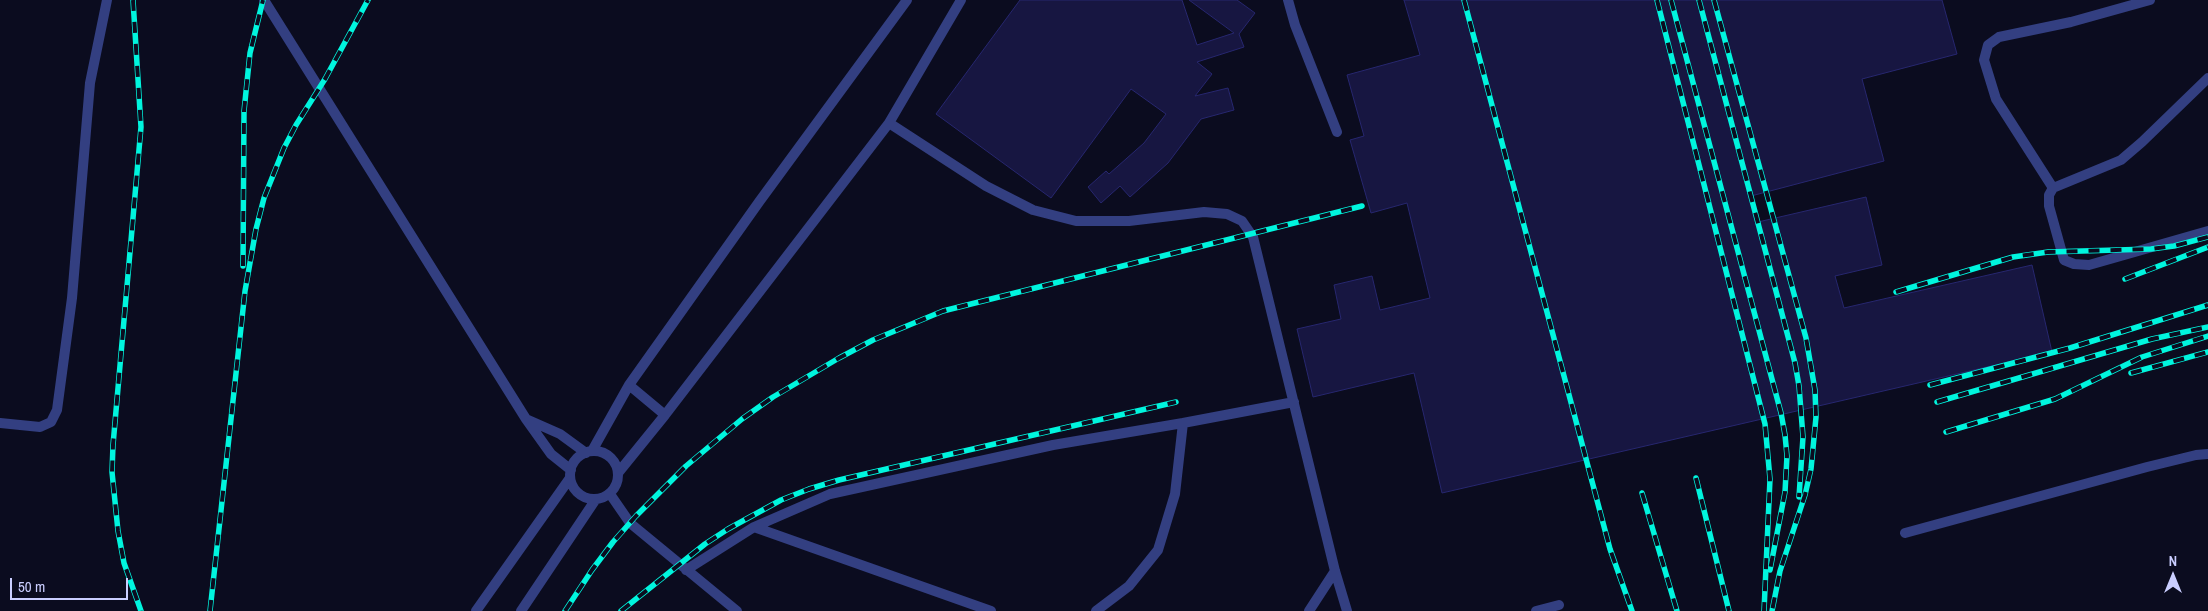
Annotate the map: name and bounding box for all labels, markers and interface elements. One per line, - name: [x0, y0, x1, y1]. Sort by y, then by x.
- north arrow: [2148, 551, 2198, 601]
- text: N: [2169, 552, 2177, 570]
- scale bar: [12, 568, 130, 600]
- text: 50 m: [18, 576, 45, 597]

